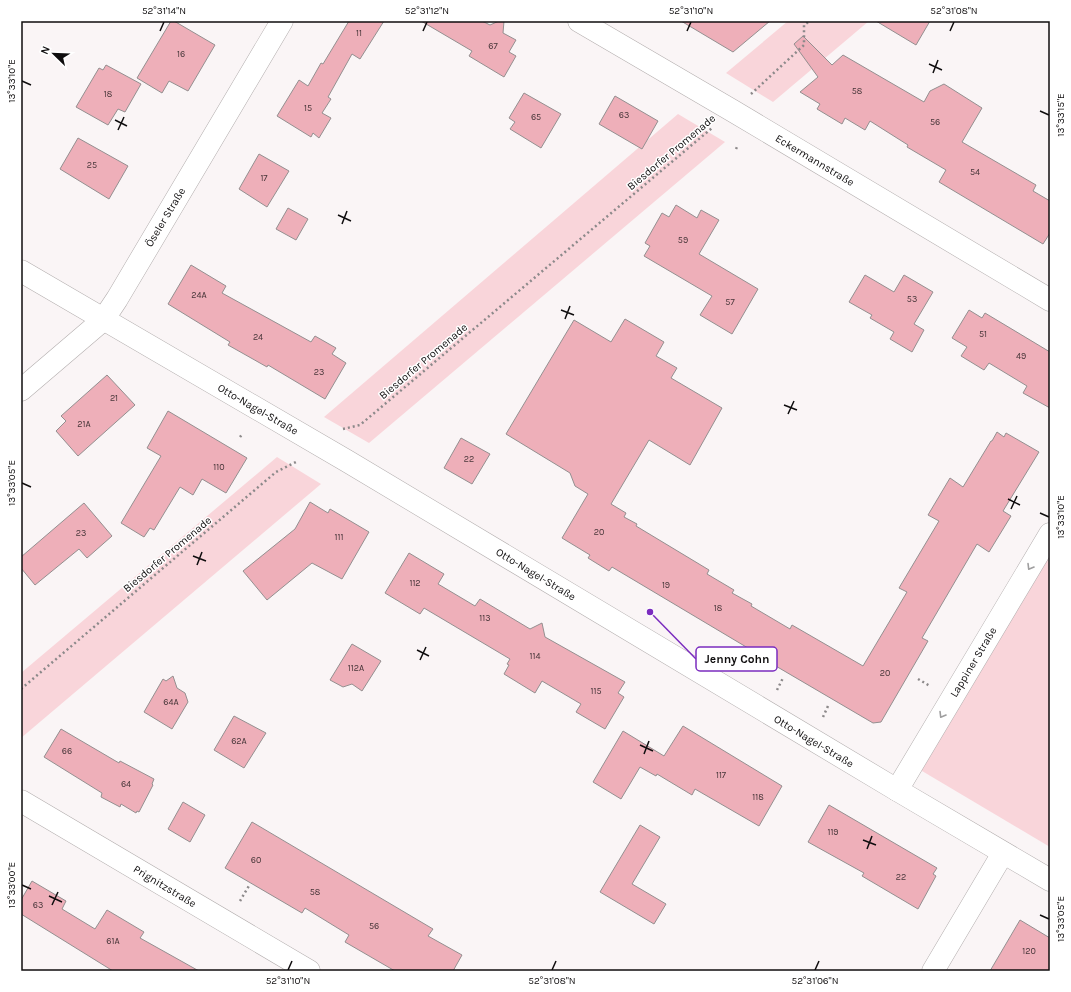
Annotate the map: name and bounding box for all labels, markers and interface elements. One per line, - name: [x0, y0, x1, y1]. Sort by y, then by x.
- text: 52°31'14"N: [142, 5, 186, 17]
- text: 52°31'12"N: [405, 5, 449, 17]
- text: 52°31'10"N: [669, 5, 713, 17]
- text: 52°31'08"N: [930, 5, 978, 17]
- house number: 11: [356, 28, 362, 38]
- north arrow: [34, 34, 74, 74]
- house number: 67: [488, 41, 498, 51]
- text: N: [38, 44, 53, 56]
- house number: 16: [177, 49, 185, 59]
- text: 13°33'10"E: [6, 59, 18, 103]
- house number: 58: [852, 86, 863, 96]
- house number: 18: [104, 89, 113, 99]
- text: 13°33'15"E: [1055, 93, 1067, 137]
- house number: 15: [304, 103, 312, 113]
- house number: 63: [619, 110, 629, 120]
- house number: 65: [531, 112, 541, 122]
- street label: Biesdorfer Promenade: [625, 112, 718, 193]
- house number: 56: [930, 117, 940, 127]
- street label: Eckermannstraße: [773, 132, 857, 189]
- house number: 25: [87, 160, 97, 170]
- house number: 54: [970, 167, 980, 177]
- house number: 17: [260, 173, 268, 183]
- street label: Öseler Straße: [142, 184, 188, 249]
- house number: 59: [678, 235, 688, 245]
- house number: 24A: [191, 290, 207, 300]
- house number: 53: [907, 294, 917, 304]
- house number: 57: [725, 297, 735, 307]
- street label: Biesdorfer Promenade: [377, 321, 470, 402]
- house number: 51: [979, 329, 987, 339]
- house number: 24: [253, 332, 263, 342]
- house number: 49: [1016, 351, 1026, 361]
- house number: 23: [314, 367, 324, 377]
- street label: Otto-Nagel-Straße: [215, 381, 301, 438]
- house number: 21: [110, 393, 118, 403]
- house number: 21A: [77, 419, 91, 429]
- house number: 22: [464, 454, 474, 464]
- text: 13°33'05"E: [6, 460, 18, 506]
- house number: 110: [213, 462, 225, 472]
- text: 13°33'10"E: [1055, 495, 1067, 539]
- street label: Biesdorfer Promenade: [121, 514, 214, 595]
- house number: 20: [594, 527, 604, 537]
- house number: 23: [76, 528, 86, 538]
- house number: 111: [335, 532, 343, 542]
- street label: Otto-Nagel-Straße: [493, 545, 578, 604]
- one-way arrow: [1027, 563, 1035, 570]
- house number: 112: [409, 578, 421, 588]
- house number: 19: [662, 580, 670, 590]
- house number: 18: [714, 603, 723, 613]
- house number: 113: [479, 613, 491, 623]
- street label: Lappiner Straße: [947, 625, 1000, 700]
- callout: Jenny Cohn: [696, 647, 777, 671]
- house number: 114: [530, 651, 540, 661]
- text: Jenny Cohn: [704, 652, 770, 666]
- house number: 112A: [348, 663, 364, 673]
- house number: 20: [880, 668, 890, 678]
- house number: 115: [590, 686, 602, 696]
- house number: 64A: [163, 697, 179, 707]
- one-way arrow: [939, 711, 946, 718]
- street label: Otto-Nagel-Straße: [771, 712, 856, 771]
- house number: 62A: [231, 736, 247, 746]
- house number: 66: [62, 746, 72, 756]
- house number: 117: [716, 770, 727, 780]
- house number: 64: [121, 779, 131, 789]
- house number: 118: [752, 792, 764, 802]
- house number: 119: [827, 827, 839, 837]
- house number: 60: [251, 855, 261, 865]
- text: 13°33'00"E: [6, 862, 18, 908]
- street label: Prignitzstraße: [131, 863, 199, 911]
- house number: 22: [896, 872, 906, 882]
- house number: 58: [310, 887, 321, 897]
- text: 13°33'05"E: [1055, 896, 1067, 942]
- house number: 63: [33, 900, 43, 910]
- house number: 56: [369, 921, 379, 931]
- house number: 61A: [106, 936, 120, 946]
- house number: 120: [1022, 946, 1036, 956]
- text: 52°31'10"N: [266, 975, 310, 987]
- text: 52°31'08"N: [528, 975, 576, 987]
- text: 52°31'06"N: [792, 975, 838, 987]

